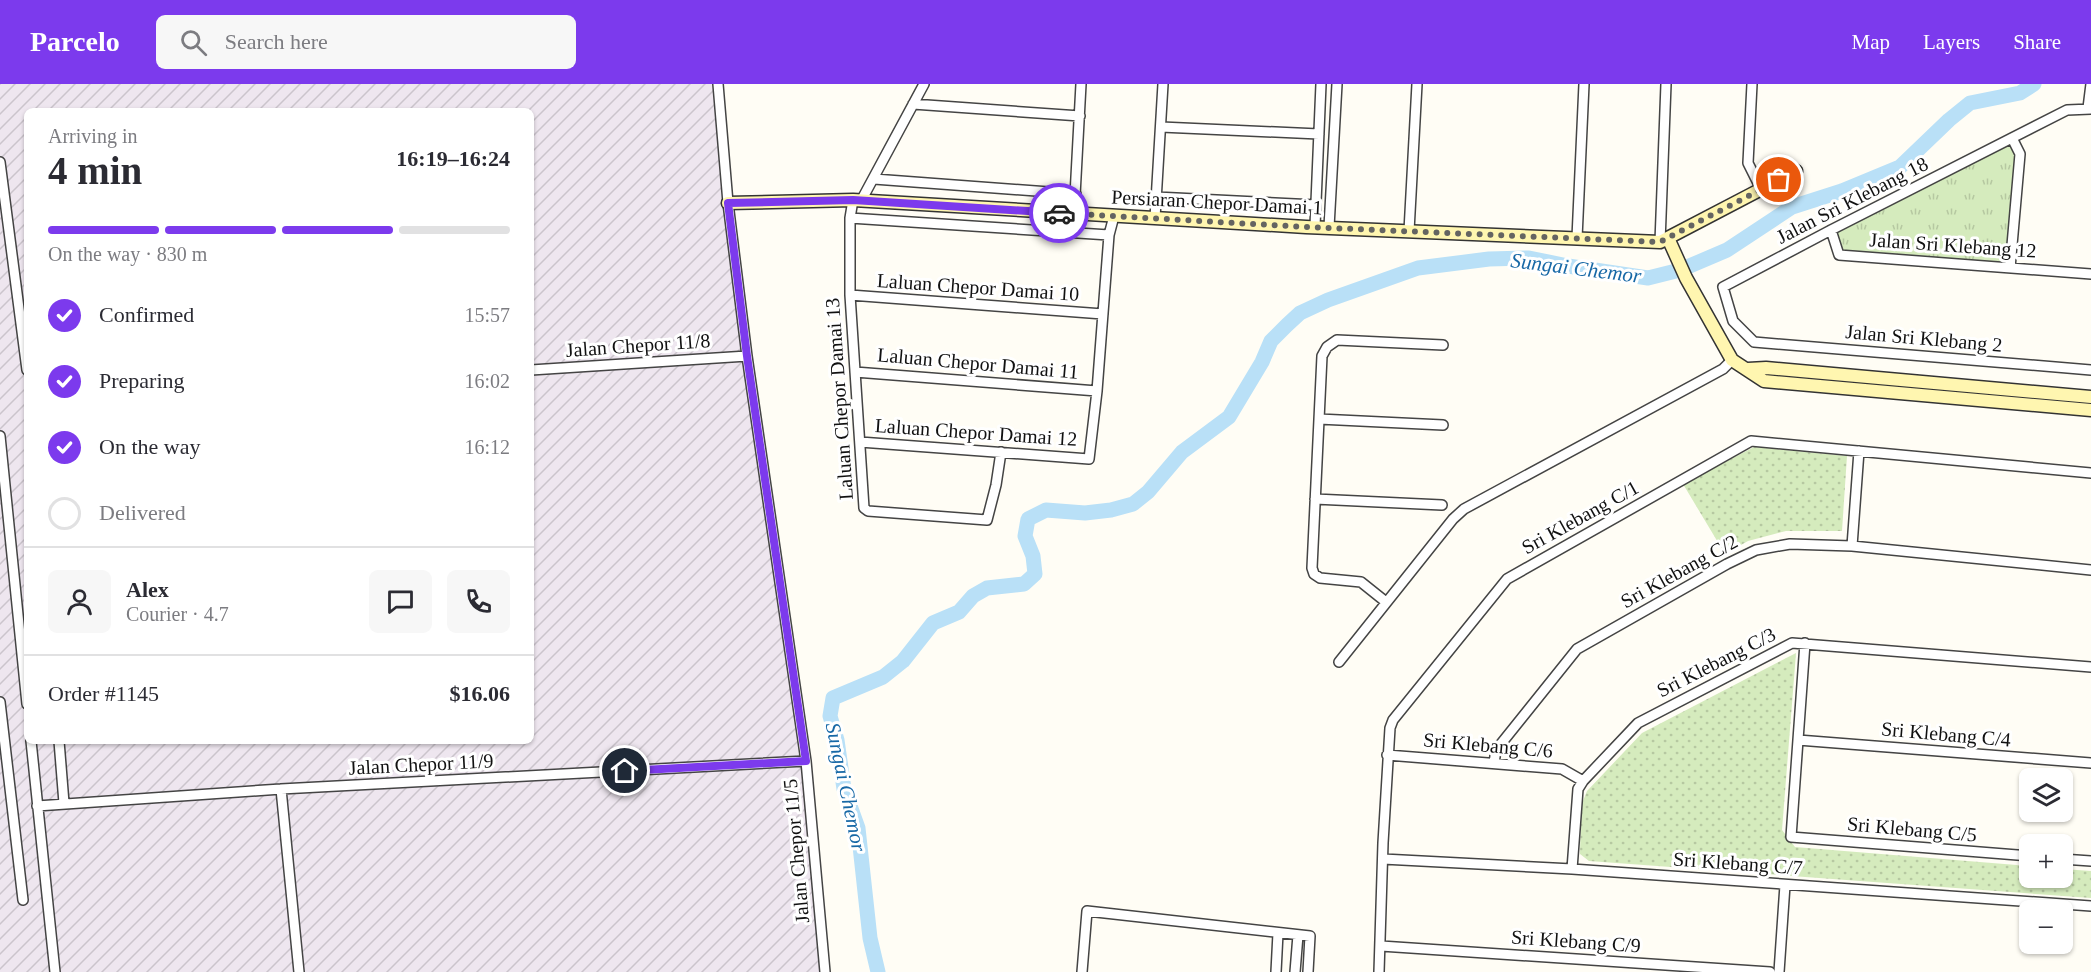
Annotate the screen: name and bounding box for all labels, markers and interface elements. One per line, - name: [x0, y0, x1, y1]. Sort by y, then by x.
- search box: [156, 15, 576, 69]
- text: Parcelo: [30, 26, 120, 57]
- icon: search: [177, 26, 210, 59]
- text: Search here: [225, 29, 328, 54]
- text: Map: [1852, 30, 1890, 54]
- text: Layers: [1923, 30, 1980, 54]
- text: Share: [2013, 30, 2061, 54]
- text: Arriving in: [48, 125, 137, 147]
- text: 16:19–16:24: [396, 146, 510, 171]
- text: 4 min: [48, 149, 142, 192]
- street label: Jalan Sri Klebang 18: [1773, 152, 1932, 249]
- pin: [1753, 154, 1804, 205]
- icon: bag: [1762, 163, 1795, 196]
- courier: [1029, 183, 1089, 243]
- street label: Persiaran Chepor Damai 1: [1111, 185, 1323, 220]
- icon: car: [1043, 197, 1076, 230]
- street label: Jalan Sri Klebang 12: [1869, 228, 2037, 263]
- text: On the way · 830 m: [48, 243, 207, 265]
- water label: Sungai Chemor: [1509, 248, 1643, 288]
- street label: Laluan Chepor Damai 10: [876, 269, 1080, 306]
- street label: Laluan Chepor Damai 13: [821, 297, 858, 501]
- icon: check: [48, 299, 81, 332]
- text: Confirmed: [99, 302, 194, 327]
- text: 15:57: [464, 304, 510, 326]
- street label: Jalan Sri Klebang 2: [1845, 320, 2003, 357]
- street label: Jalan Chepor 11/8: [565, 329, 711, 362]
- street label: Laluan Chepor Damai 11: [876, 343, 1080, 384]
- icon: check: [48, 365, 81, 398]
- text: Preparing: [99, 368, 185, 393]
- text: 16:02: [464, 370, 510, 392]
- street label: Laluan Chepor Damai 12: [874, 414, 1078, 451]
- icon: check: [48, 431, 81, 464]
- text: On the way: [99, 434, 200, 459]
- text: 16:12: [464, 436, 510, 458]
- street label: Sri Klebang C/1: [1518, 476, 1643, 559]
- text: Delivered: [99, 500, 186, 525]
- street label: Sri Klebang C/2: [1617, 530, 1742, 613]
- button: person: [48, 570, 111, 633]
- button: chat: [369, 570, 432, 633]
- button: phone: [447, 570, 510, 633]
- text: Alex: [126, 577, 169, 602]
- text: Courier · 4.7: [126, 603, 229, 625]
- street label: Sri Klebang C/3: [1653, 623, 1779, 702]
- text: Order #1145: [48, 681, 159, 706]
- text: $16.06: [450, 681, 510, 706]
- street label: Sri Klebang C/4: [1880, 717, 2012, 752]
- water label: Sungai Chemor: [821, 720, 872, 854]
- street label: Sri Klebang C/6: [1422, 728, 1554, 763]
- pin: [599, 745, 650, 796]
- street label: Jalan Chepor 11/9: [348, 749, 494, 780]
- icon: home: [608, 754, 641, 787]
- map controls: [2019, 768, 2073, 954]
- button: layers: [2019, 768, 2073, 822]
- street label: Jalan Chepor 11/5: [779, 778, 814, 924]
- street label: Sri Klebang C/5: [1846, 812, 1978, 847]
- button: +: [2019, 834, 2073, 888]
- street label: Sri Klebang C/7: [1672, 847, 1804, 880]
- button: −: [2019, 900, 2073, 954]
- street label: Sri Klebang C/9: [1510, 925, 1642, 958]

